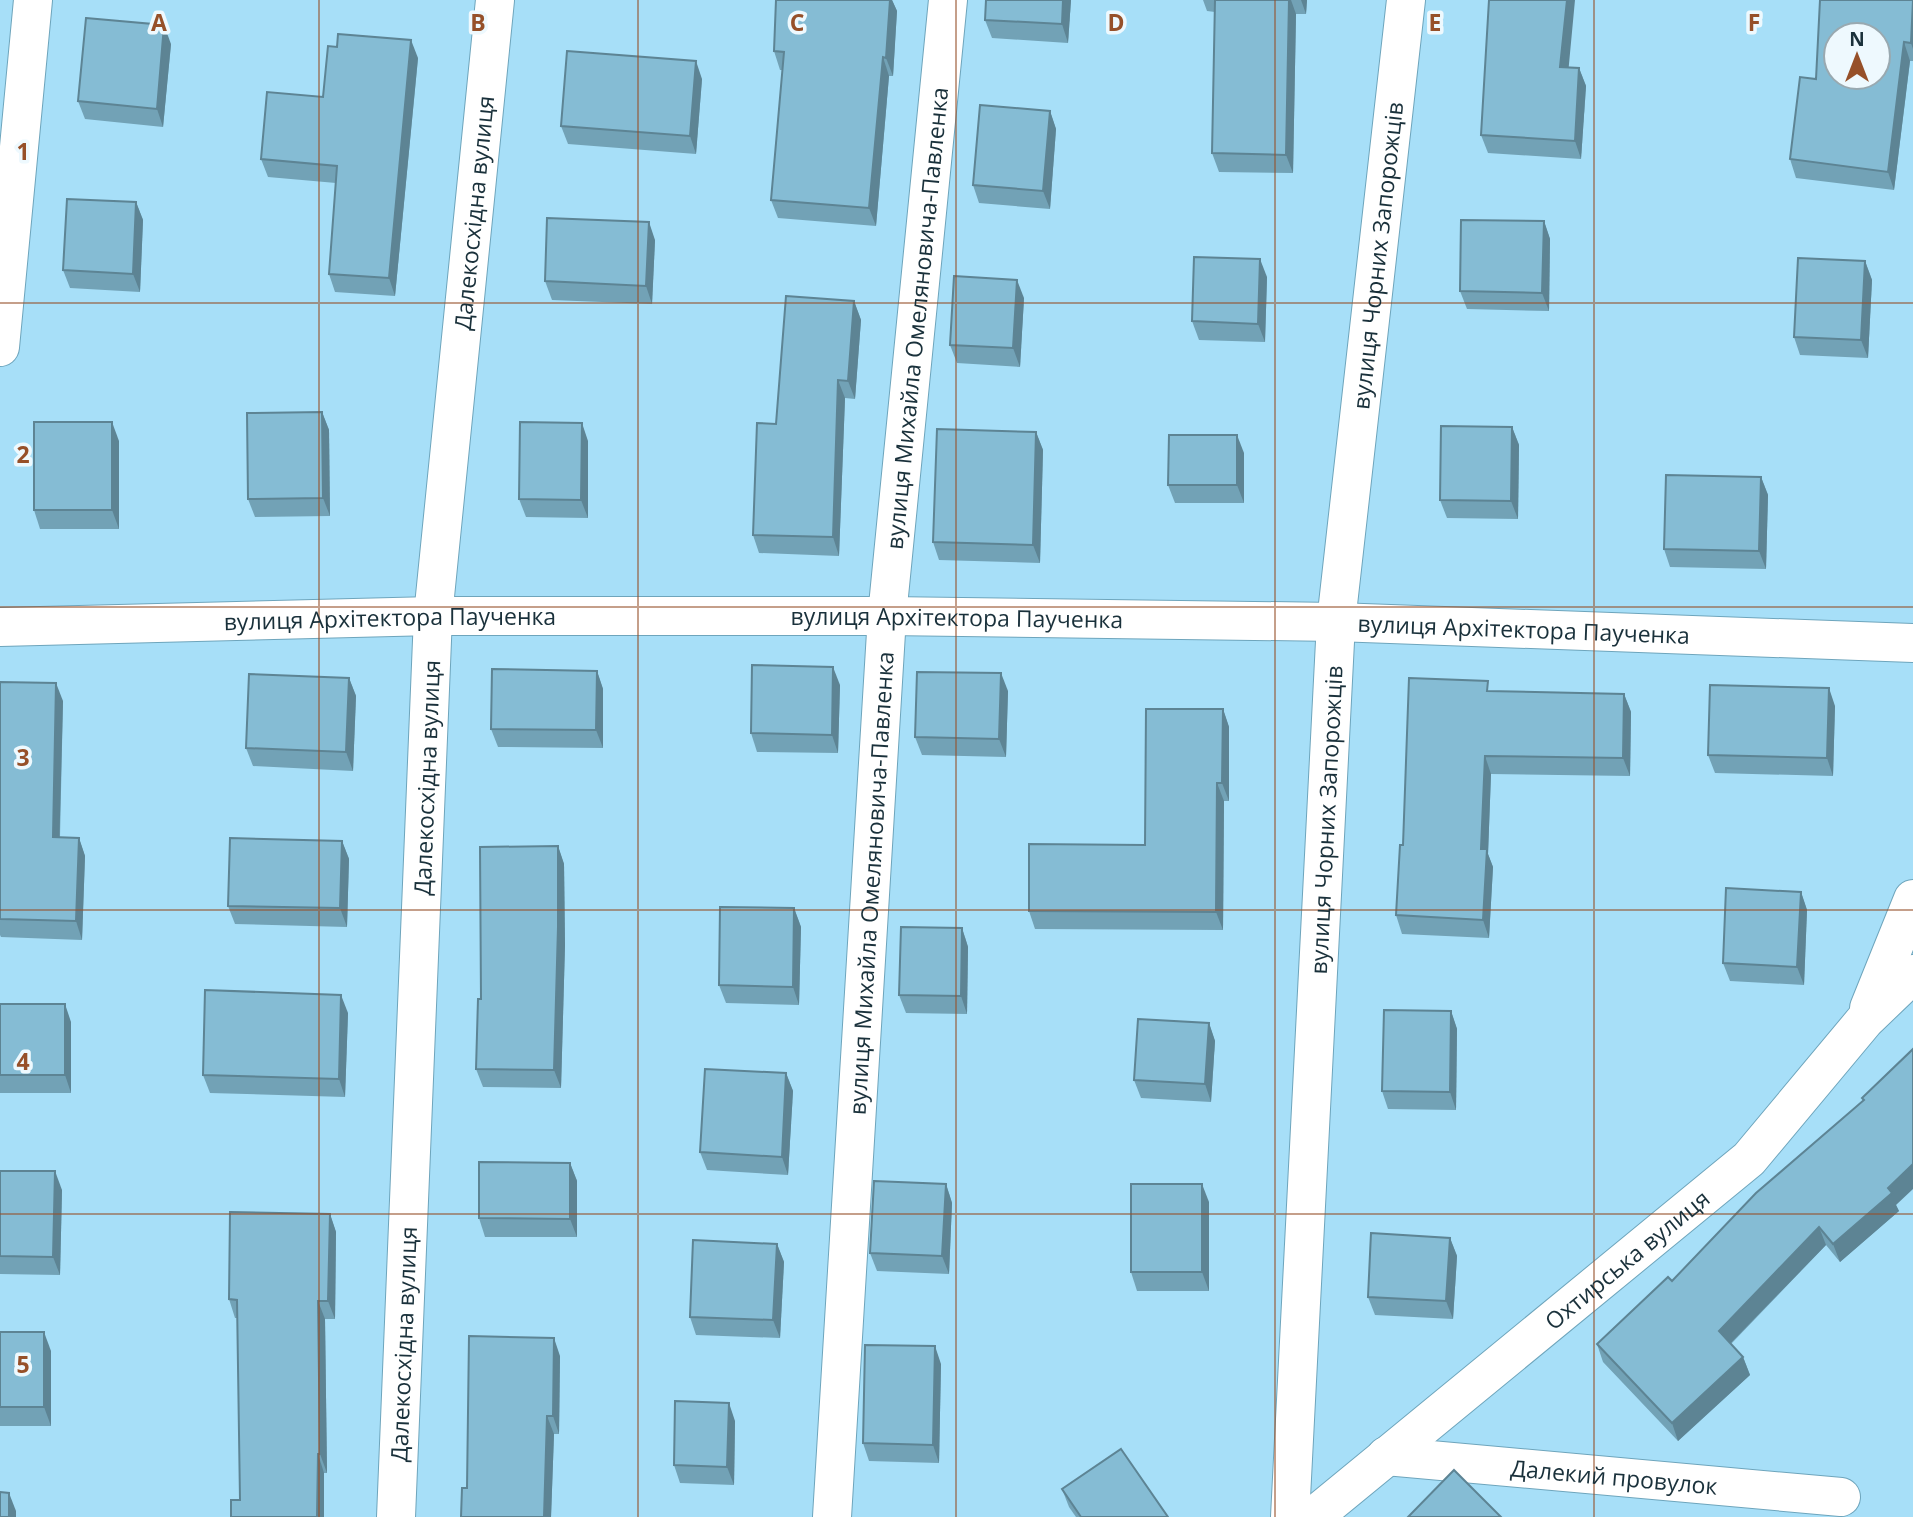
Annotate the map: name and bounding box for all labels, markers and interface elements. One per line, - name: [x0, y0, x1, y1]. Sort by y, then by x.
- text: A: [151, 6, 167, 38]
- text: B: [470, 6, 486, 38]
- text: C: [790, 6, 804, 38]
- text: D: [1107, 6, 1125, 38]
- text: E: [1429, 6, 1441, 38]
- text: F: [1748, 6, 1760, 38]
- north arrow: [1822, 21, 1892, 91]
- text: N: [1849, 26, 1865, 52]
- street label: вулиця Михайла Омеляновича-Павленка: [878, 85, 955, 551]
- street label: Далекосхідна вулиця: [446, 94, 501, 332]
- street label: вулиця Чорних Запорожців: [1344, 100, 1410, 411]
- text: 1: [16, 135, 30, 167]
- text: 2: [16, 438, 30, 470]
- street label: вулиця Архітектора Паученка: [223, 600, 556, 637]
- street label: вулиця Архітектора Паученка: [791, 600, 1123, 635]
- street label: вулиця Архітектора Паученка: [1357, 607, 1690, 651]
- street label: вулиця Михайла Омеляновича-Павленка: [841, 650, 901, 1116]
- street label: Далекосхідна вулиця: [406, 659, 447, 896]
- street label: вулиця Чорних Запорожців: [1302, 665, 1350, 975]
- text: 3: [16, 741, 30, 773]
- text: 4: [16, 1045, 30, 1077]
- street label: Охтирська вулиця: [1538, 1182, 1716, 1337]
- street label: Далекосхідна вулиця: [382, 1226, 424, 1462]
- text: 5: [16, 1348, 30, 1380]
- street label: Далекий провулок: [1509, 1451, 1719, 1502]

